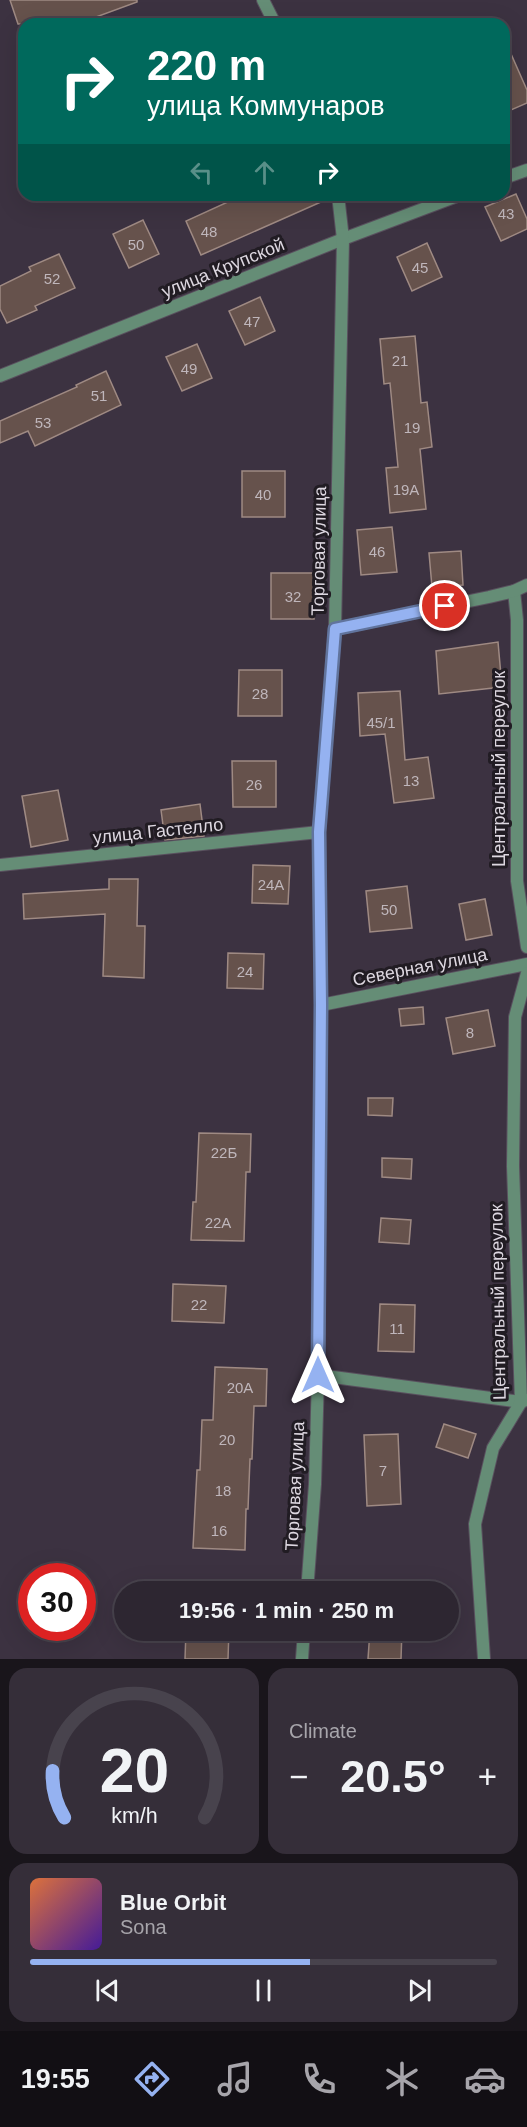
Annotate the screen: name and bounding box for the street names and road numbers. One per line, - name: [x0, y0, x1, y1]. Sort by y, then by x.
- street label: улица Крупской: [159, 234, 287, 302]
- street label: Торговая улица: [308, 485, 330, 616]
- street label: Центральный переулок: [489, 671, 509, 867]
- street label: улица Гастелло: [92, 814, 224, 848]
- street label: Северная улица: [351, 944, 490, 990]
- street label: Центральный переулок: [486, 1204, 510, 1400]
- street label: Торговая улица: [282, 1420, 308, 1551]

